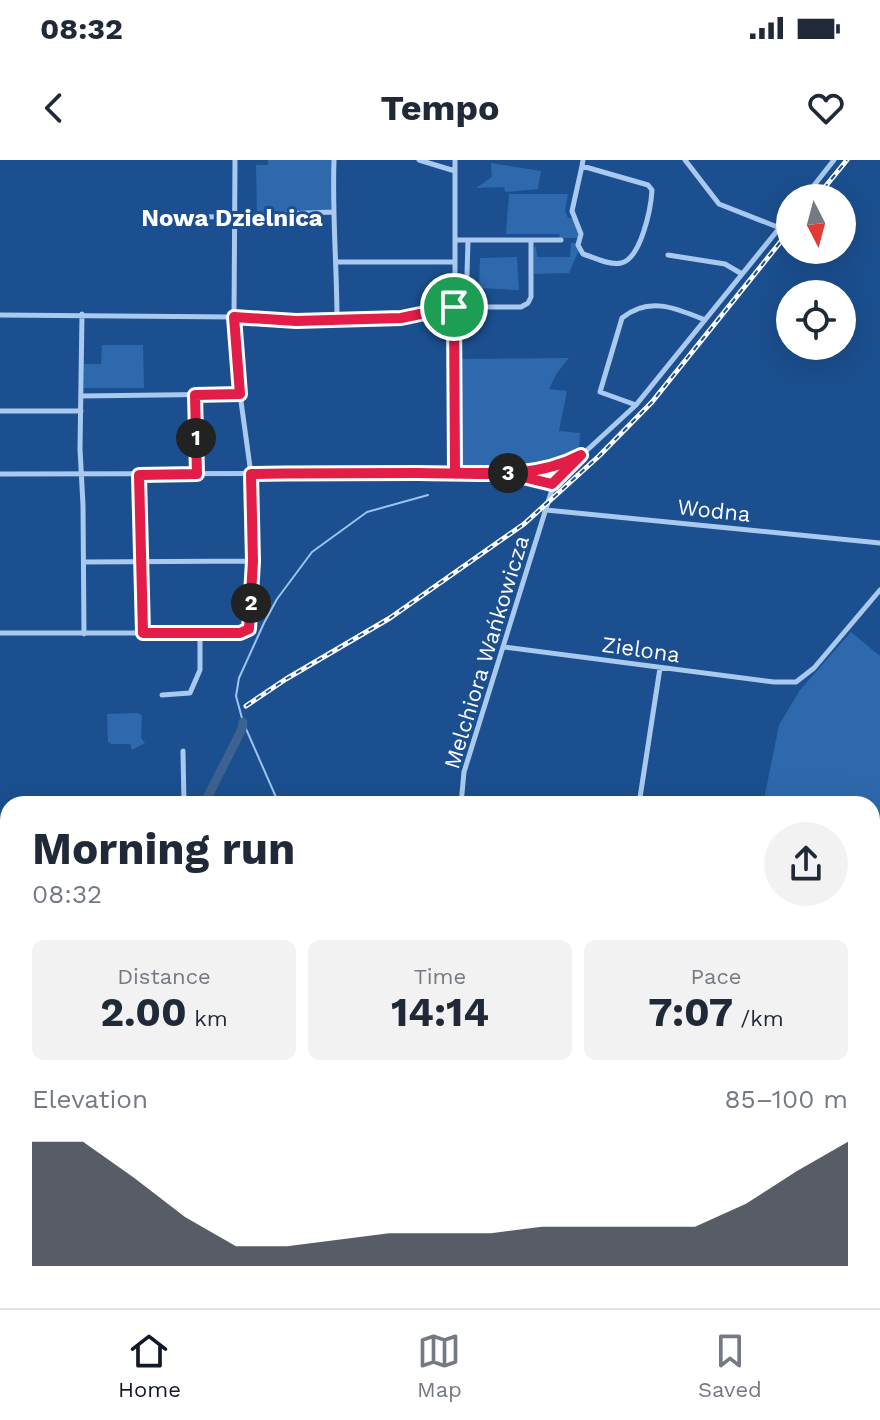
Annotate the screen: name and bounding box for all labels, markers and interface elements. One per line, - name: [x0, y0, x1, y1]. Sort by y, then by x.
- text: 08:32: [40, 11, 123, 46]
- icon: back: [32, 86, 76, 130]
- icon: heart: [804, 86, 848, 130]
- text: Tempo: [380, 87, 500, 129]
- north arrow: [776, 184, 856, 264]
- map controls: [776, 184, 856, 360]
- district label: Nowa Dzielnica: [141, 204, 323, 232]
- pin: [420, 273, 488, 341]
- button: locate: [776, 280, 856, 360]
- icon: arrive: [432, 285, 476, 329]
- pin: 1: [176, 418, 216, 458]
- text: 1: [191, 425, 201, 450]
- pin: 3: [488, 453, 528, 493]
- text: 3: [501, 460, 515, 485]
- street label: Wodna: [676, 494, 752, 527]
- street label: Melchiora Wańkowicza: [439, 532, 534, 772]
- pin: 2: [231, 583, 271, 623]
- text: 2: [244, 590, 258, 615]
- street label: Zielona: [600, 632, 681, 667]
- button: share: [764, 822, 848, 906]
- text: Morning run: [32, 823, 295, 875]
- text: 08:32: [32, 879, 102, 909]
- text: Distance: [117, 964, 211, 989]
- text: Time: [414, 964, 466, 989]
- text: Pace: [691, 964, 741, 989]
- text: 2.00: [100, 989, 187, 1036]
- text: 14:14: [391, 989, 489, 1036]
- text: 7:07: [648, 989, 733, 1036]
- text: km: [187, 1006, 228, 1031]
- text: /km: [733, 1006, 784, 1031]
- text: Elevation: [32, 1084, 148, 1114]
- text: 85–100 m: [725, 1084, 848, 1114]
- tab: Home: [118, 1329, 181, 1402]
- tab: Map: [417, 1329, 462, 1402]
- tab: Saved: [698, 1329, 762, 1402]

